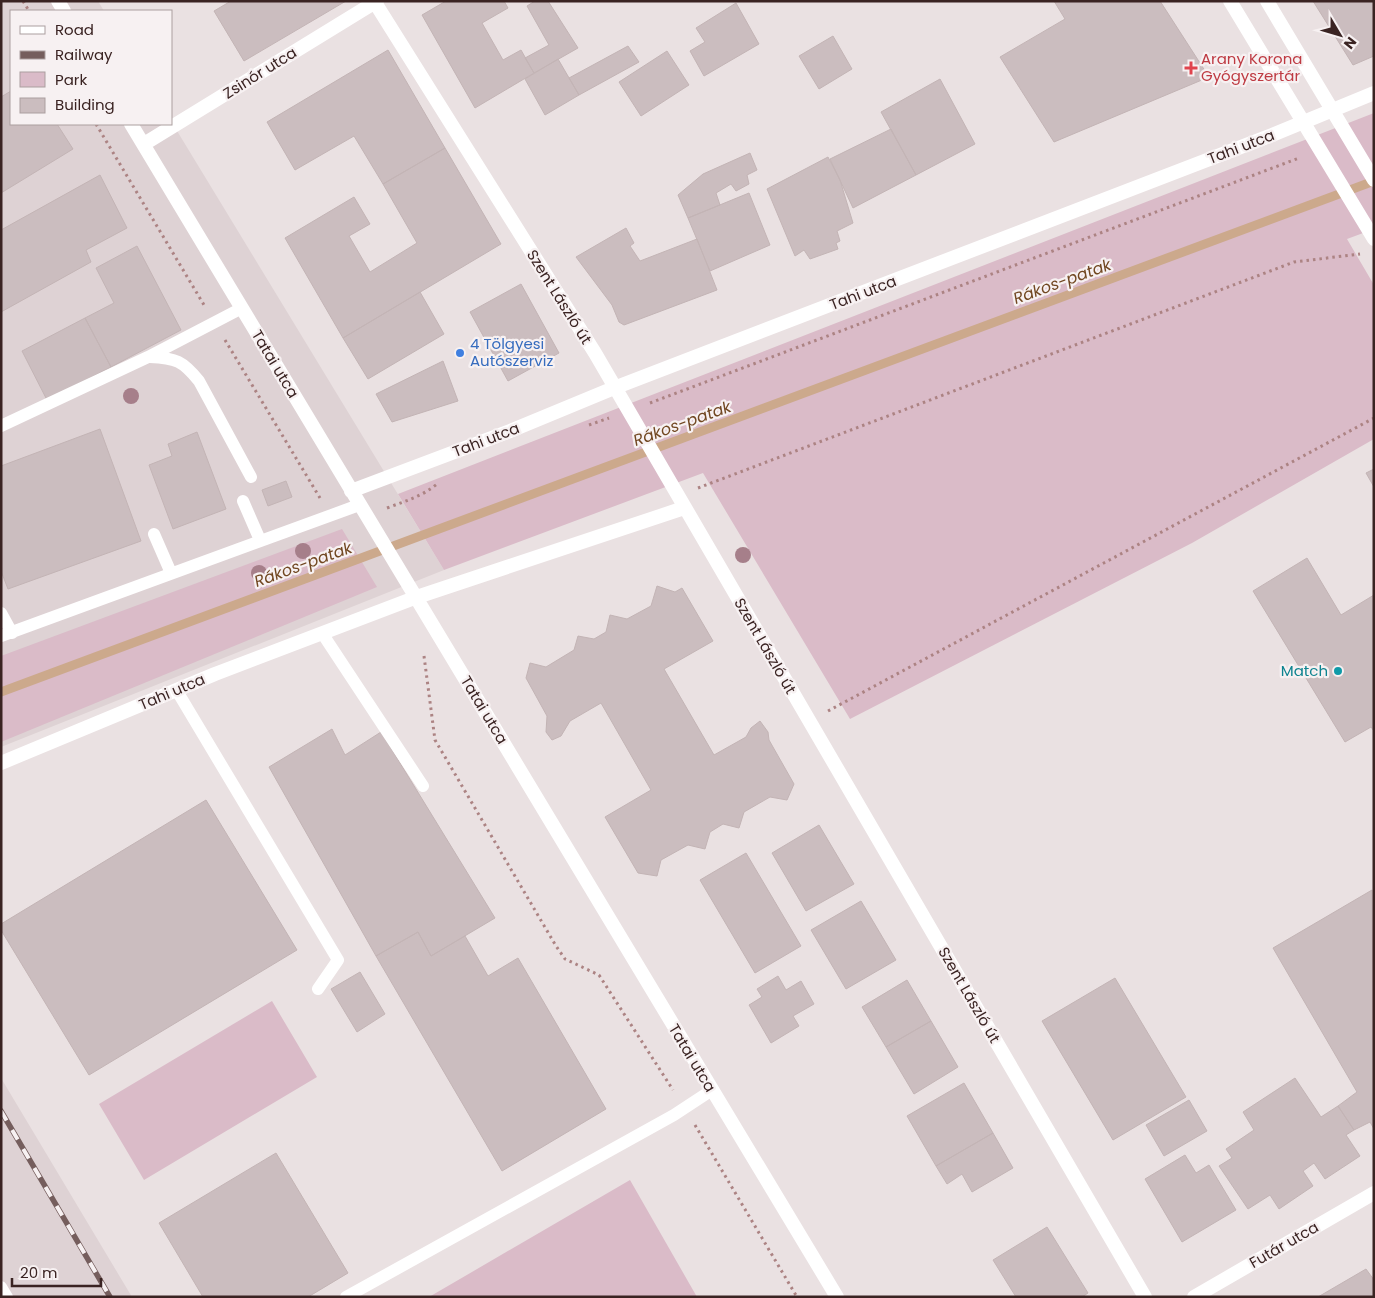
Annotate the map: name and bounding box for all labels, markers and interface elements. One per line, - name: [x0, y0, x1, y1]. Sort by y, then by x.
- legend: [10, 10, 172, 125]
- north arrow: [1315, 10, 1365, 60]
- text: Road: [55, 19, 94, 40]
- text: N: [1339, 33, 1361, 53]
- street label: Zsinór utca: [219, 42, 300, 103]
- text: Railway: [55, 44, 113, 65]
- place label: Arany Korona Gyógyszertár: [1201, 48, 1302, 86]
- marker: Arany Korona Gyógyszertár: [1185, 62, 1197, 74]
- text: Park: [55, 69, 87, 90]
- text: Building: [55, 94, 115, 115]
- street label: Tahi utca: [1204, 124, 1277, 169]
- street label: Szent László út: [522, 246, 597, 348]
- water label: Rákos-patak: [1010, 253, 1115, 310]
- street label: Tahi utca: [826, 270, 899, 315]
- street label: Tatai utca: [247, 326, 304, 402]
- place label: 4 Tölgyesi Autószerviz: [470, 333, 553, 371]
- marker: 4 Tölgyesi Autószerviz: [454, 347, 466, 359]
- water label: Rákos-patak: [630, 395, 735, 452]
- street label: Tahi utca: [449, 417, 522, 462]
- water label: Rákos-patak: [251, 536, 356, 593]
- street label: Szent László út: [729, 594, 801, 698]
- place label: Match: [1281, 660, 1328, 681]
- marker: Match: [1332, 665, 1344, 677]
- street label: Tahi utca: [136, 668, 208, 715]
- street label: Tatai utca: [456, 672, 513, 748]
- street label: Szent László út: [933, 943, 1005, 1047]
- street label: Tatai utca: [664, 1020, 721, 1096]
- street label: Futár utca: [1245, 1216, 1322, 1273]
- scale bar: [12, 1256, 101, 1288]
- text: 20 m: [20, 1262, 58, 1283]

